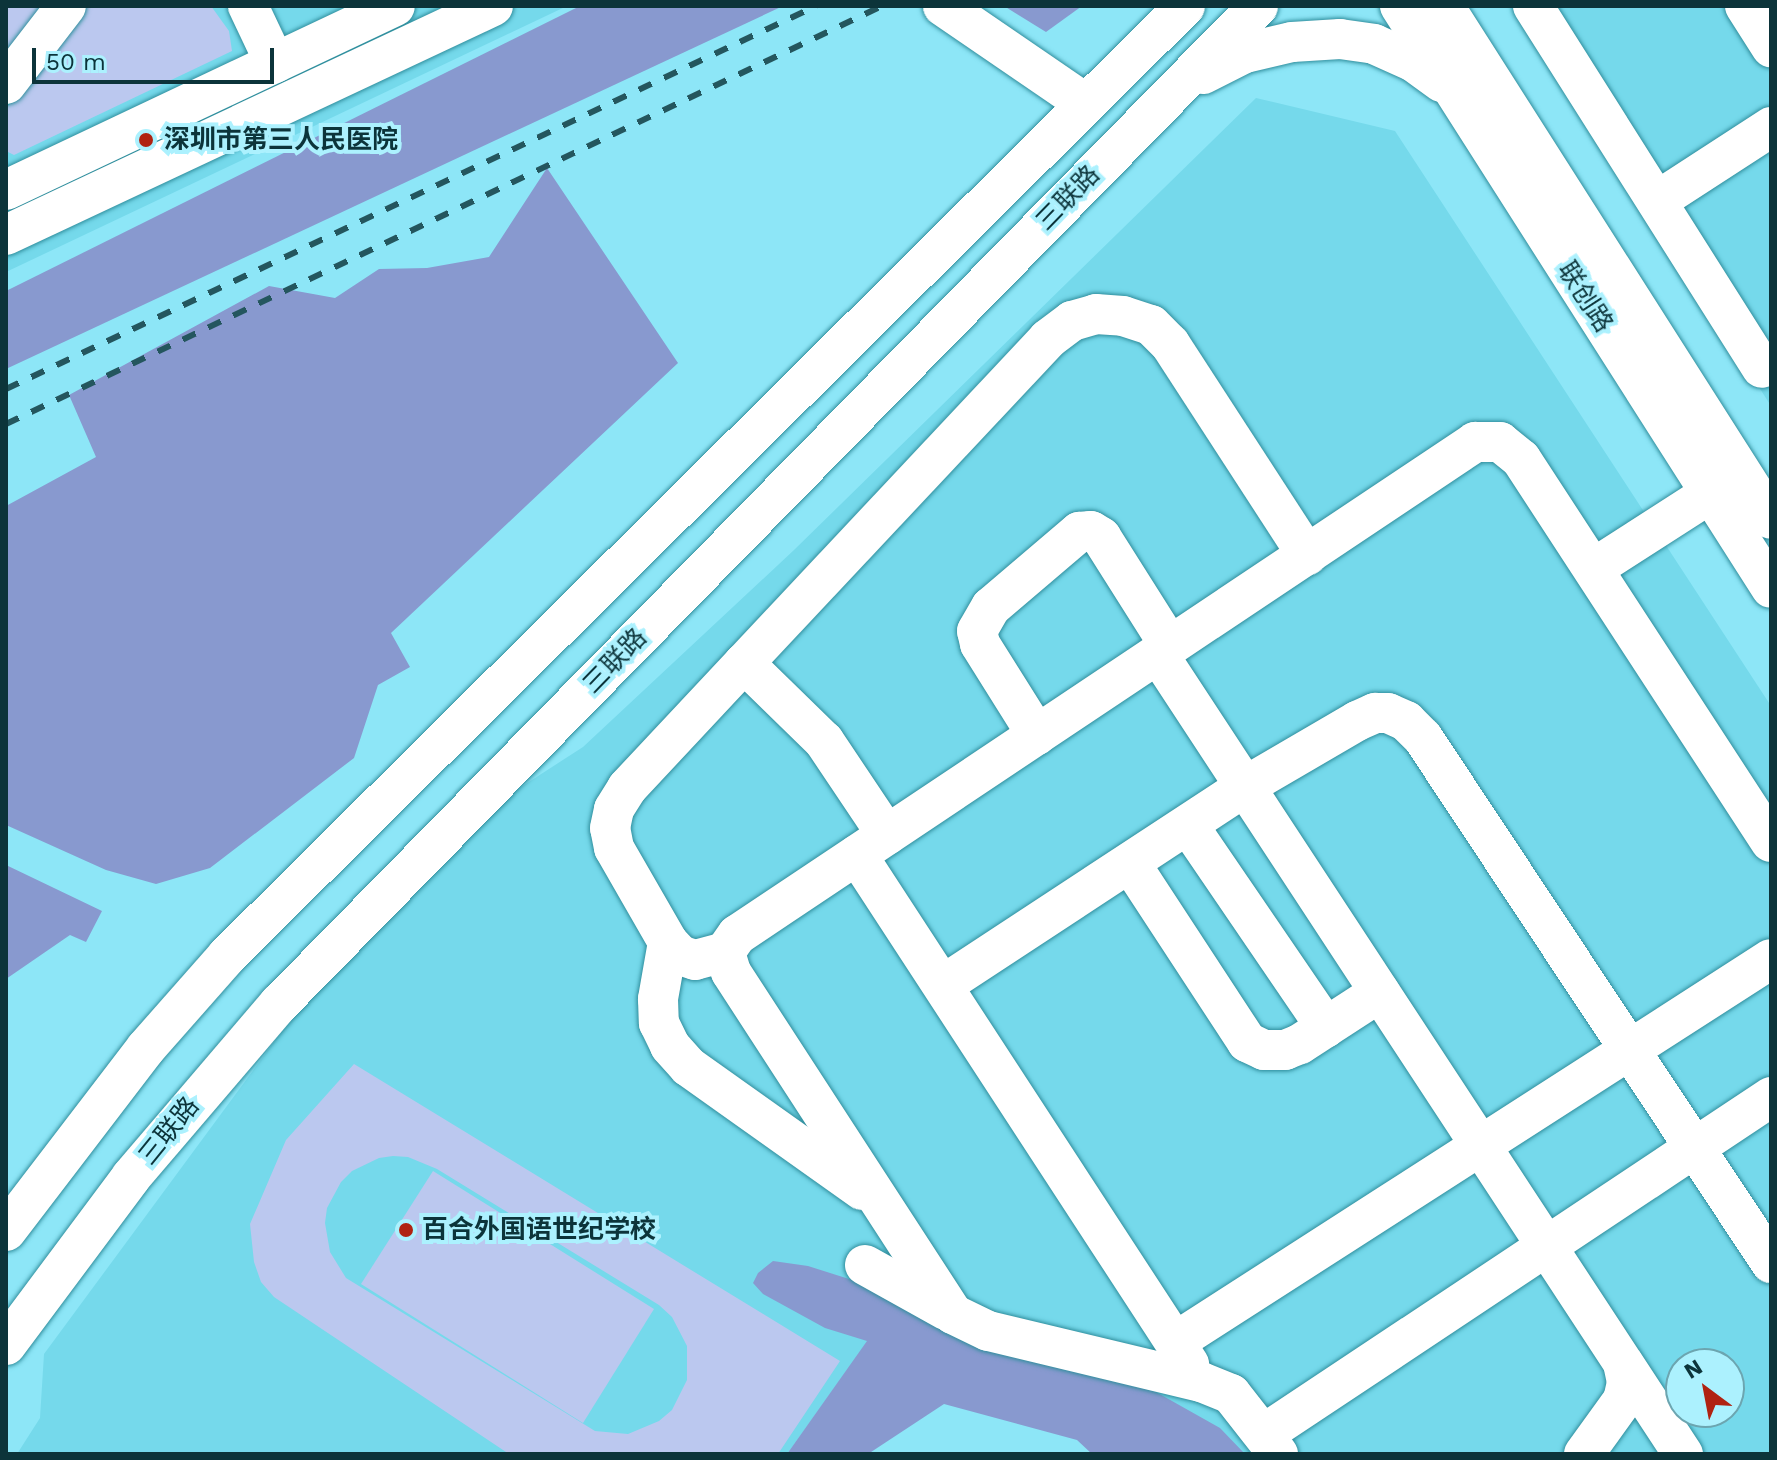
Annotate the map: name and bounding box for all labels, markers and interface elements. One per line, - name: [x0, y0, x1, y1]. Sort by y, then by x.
- scale bar: [36, 32, 278, 82]
- text: 50 m: [46, 48, 106, 76]
- place label: 深圳市第三人民医院: [164, 124, 398, 156]
- marker: 深圳市第三人民医院: [135, 129, 157, 151]
- street label: 三联路: [1030, 159, 1106, 237]
- street label: 联创路: [1551, 256, 1619, 338]
- street label: 三联路: [577, 622, 653, 700]
- street label: 三联路: [132, 1091, 206, 1171]
- place label: 百合外国语世纪学校: [422, 1214, 656, 1246]
- marker: 百合外国语世纪学校: [397, 1221, 415, 1239]
- north arrow: [1665, 1348, 1745, 1428]
- text: N: [1680, 1354, 1707, 1384]

